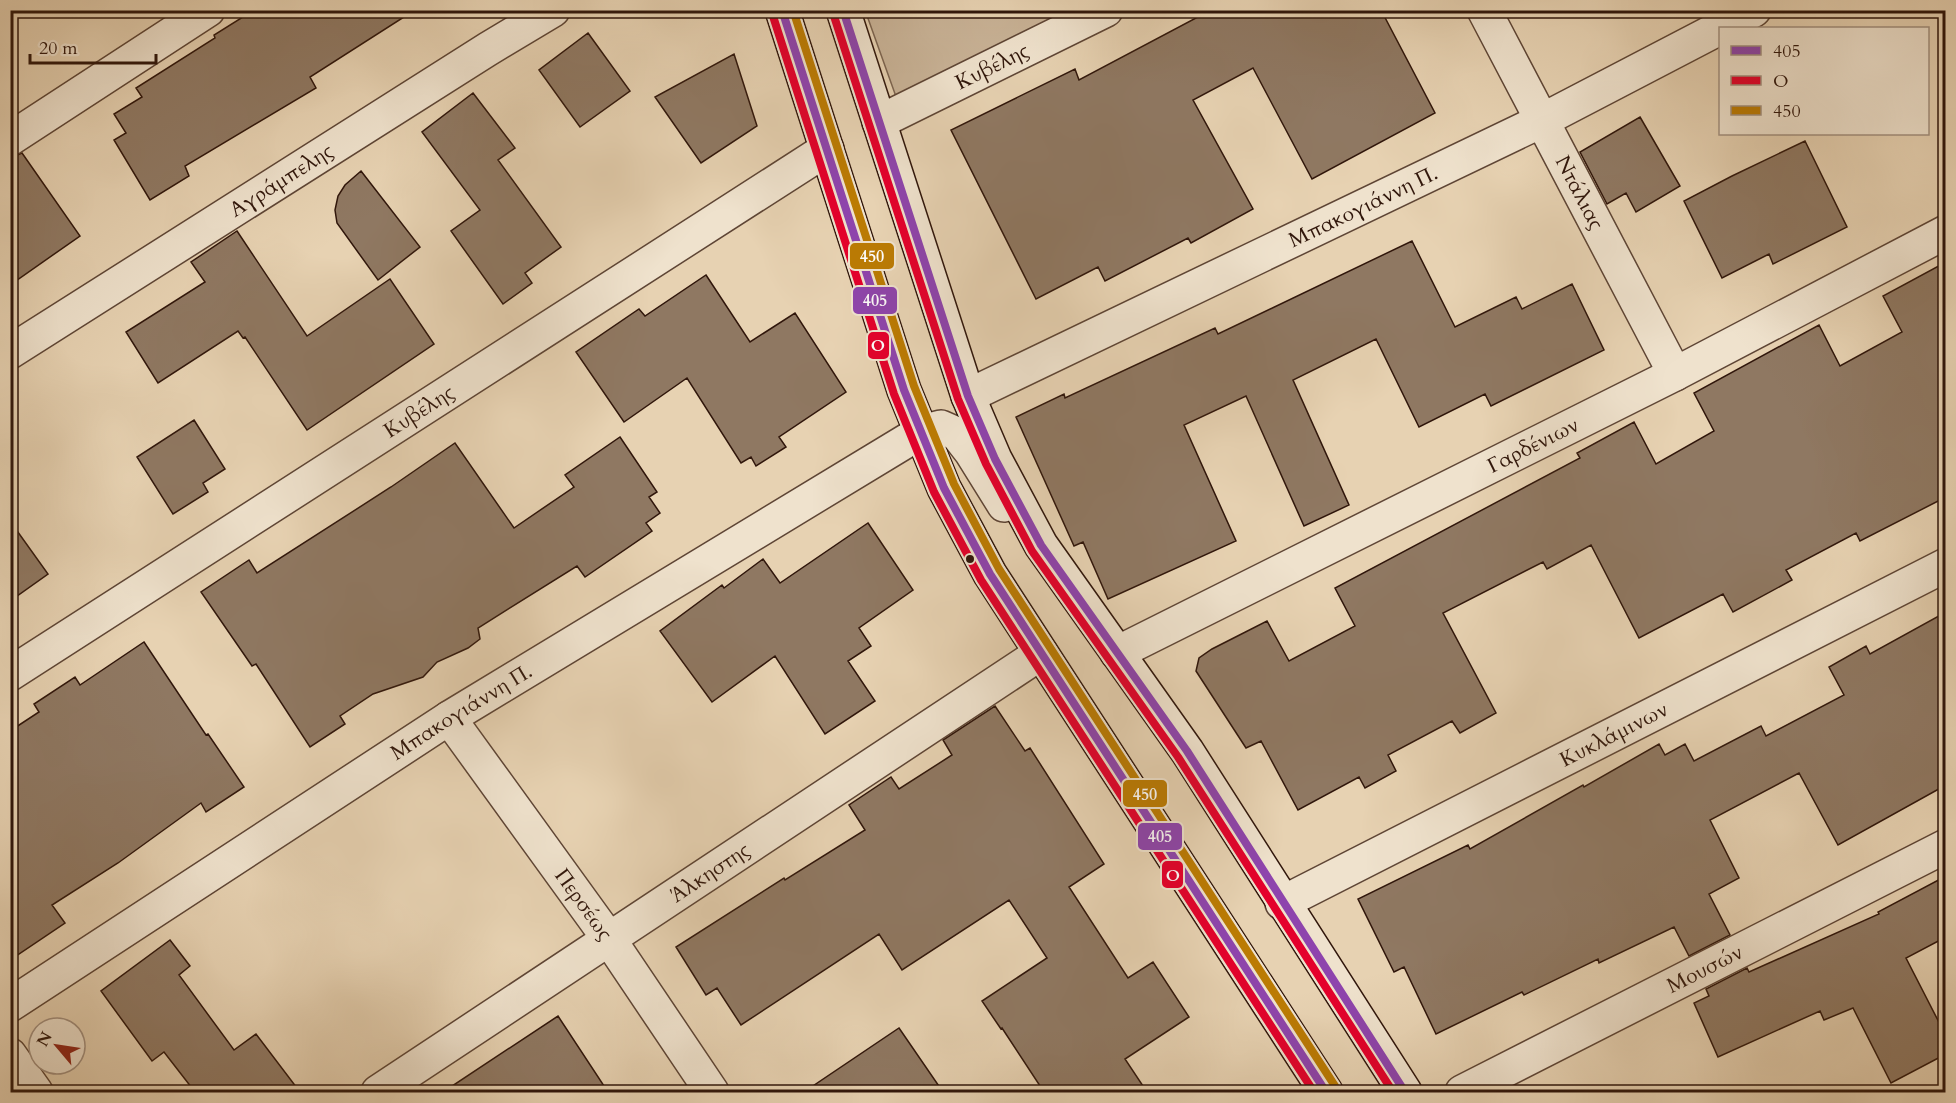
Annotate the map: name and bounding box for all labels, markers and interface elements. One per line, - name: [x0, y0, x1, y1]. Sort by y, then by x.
- scale bar: [30, 27, 156, 65]
- legend: [1719, 27, 1929, 135]
- text: 20 m: [39, 36, 78, 61]
- street label: Κυβέλης: [950, 36, 1034, 97]
- text: 405: [1773, 39, 1801, 64]
- text: Ο: [1773, 69, 1789, 94]
- text: 450: [1773, 99, 1801, 124]
- street label: Αγράμπελης: [224, 136, 339, 224]
- street label: Ντάλιας: [1548, 150, 1611, 235]
- street label: Μπακογιάννη Π.: [1284, 158, 1442, 255]
- line badge: 450: [849, 242, 895, 270]
- text: 450: [860, 246, 884, 268]
- line badge: 405: [852, 286, 898, 315]
- text: 405: [863, 290, 887, 312]
- line badge: Ο: [867, 331, 890, 360]
- text: Ο: [871, 335, 885, 357]
- street label: Κυβέλης: [378, 378, 460, 445]
- street label: Γαρδένιων: [1482, 410, 1584, 480]
- unlabelled marker: [964, 553, 976, 565]
- street label: Μπακογιάννη Π.: [385, 657, 537, 767]
- street label: Κυκλάμινων: [1554, 695, 1673, 774]
- line badge: 450: [1122, 779, 1168, 808]
- text: 450: [1133, 784, 1157, 806]
- line badge: 405: [1137, 822, 1183, 851]
- text: 405: [1148, 826, 1172, 848]
- street label: Άλκηστης: [664, 835, 755, 909]
- line badge: Ο: [1161, 860, 1184, 889]
- street label: Περσέως: [548, 862, 620, 946]
- text: Ο: [1166, 865, 1180, 887]
- street label: Μουσών: [1662, 937, 1747, 1000]
- north arrow: [27, 1016, 87, 1076]
- text: N: [32, 1028, 58, 1051]

